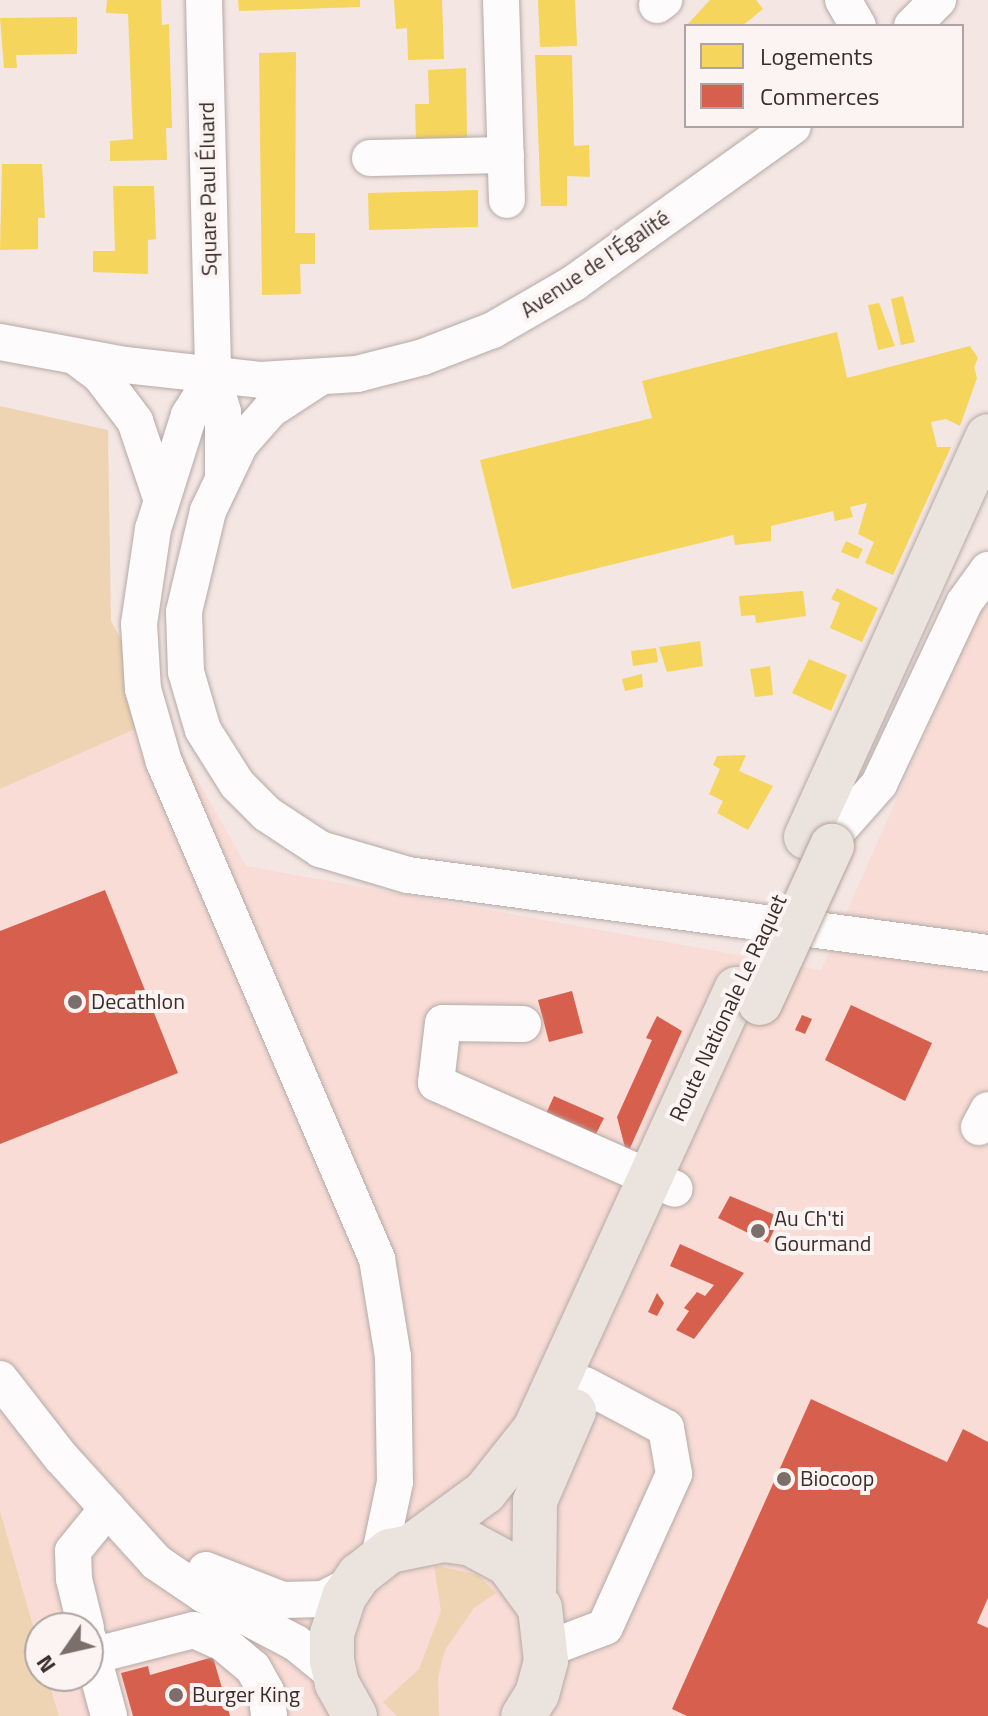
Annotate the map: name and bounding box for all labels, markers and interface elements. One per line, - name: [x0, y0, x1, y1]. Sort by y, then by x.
- legend: [684, 24, 964, 128]
- text: Logements: [760, 38, 873, 74]
- text: Commerces: [760, 78, 879, 114]
- street label: Square Paul Éluard: [193, 102, 223, 276]
- street label: Avenue de l'Égalité: [516, 204, 674, 324]
- street label: Route Nationale Le Raquet: [664, 890, 792, 1126]
- place label: Decathlon: [91, 989, 185, 1015]
- marker: Decathlon: [66, 993, 84, 1011]
- place label: Au Ch'ti Gourmand: [774, 1205, 871, 1256]
- marker: Au Ch'ti Gourmand: [749, 1222, 767, 1240]
- place label: Biocoop: [800, 1466, 874, 1492]
- marker: Biocoop: [775, 1470, 793, 1488]
- north arrow: [24, 1612, 104, 1692]
- text: N: [27, 1648, 64, 1680]
- place label: Burger King: [192, 1682, 300, 1708]
- marker: Burger King: [167, 1686, 185, 1704]

